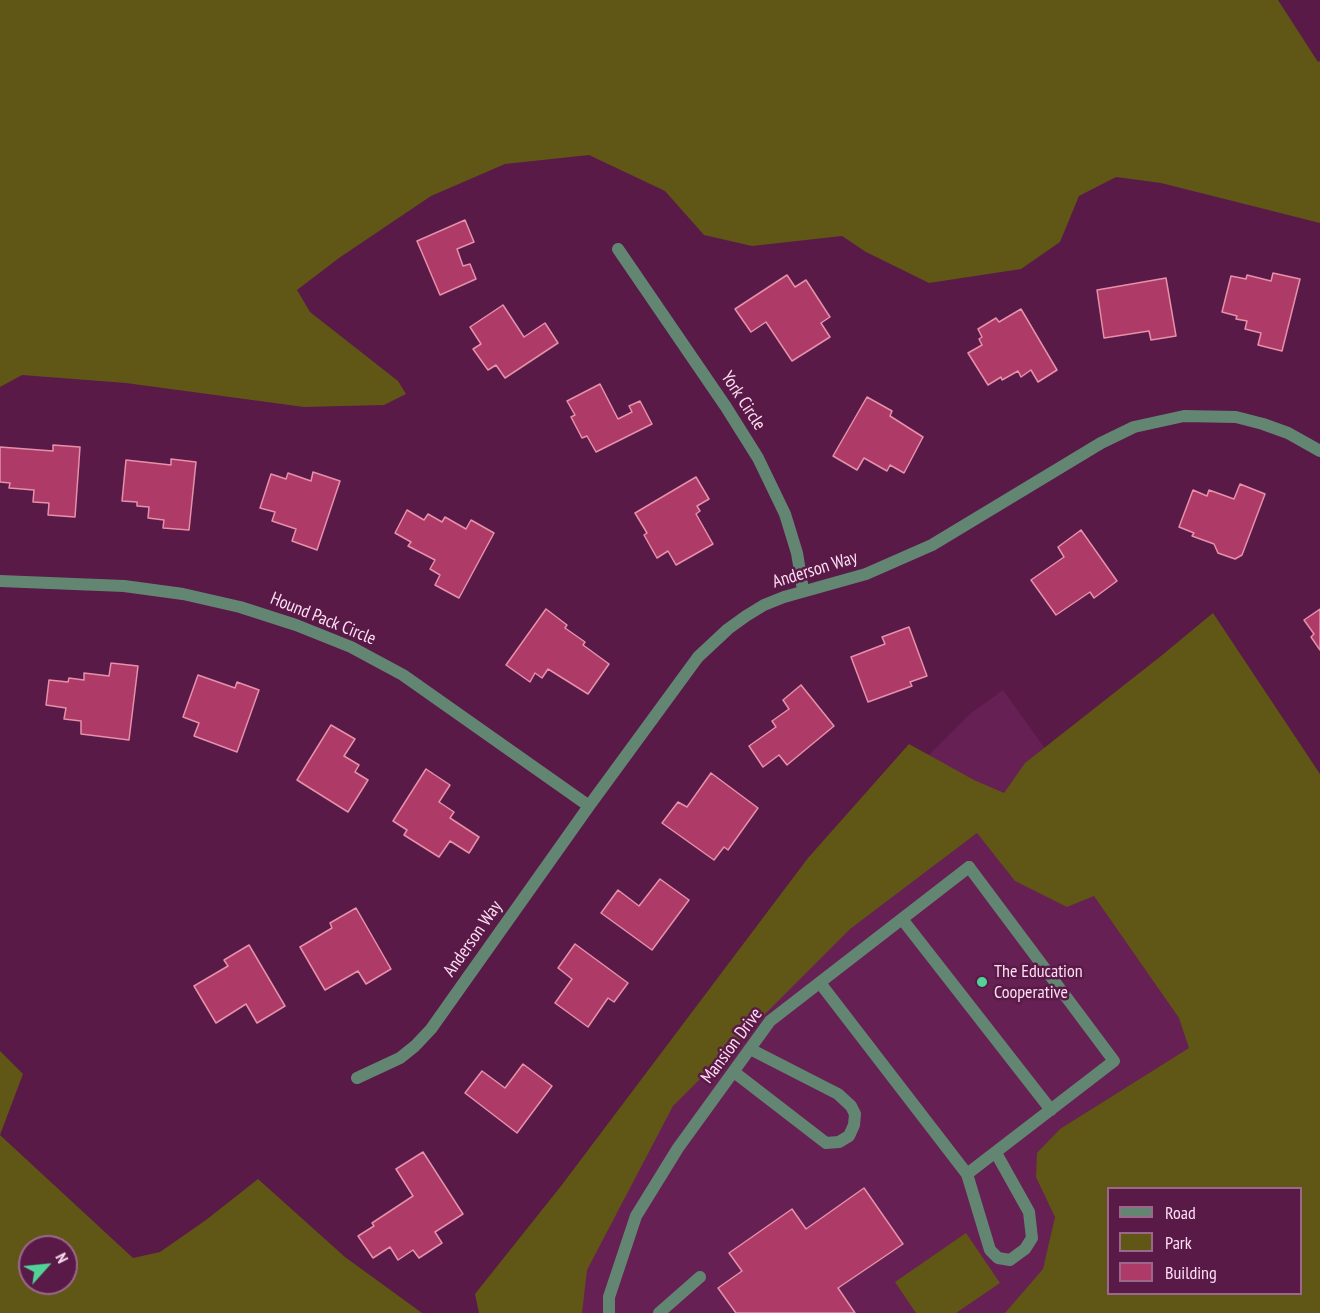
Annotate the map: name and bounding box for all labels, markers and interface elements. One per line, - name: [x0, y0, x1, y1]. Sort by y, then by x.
- street label: York Circle: [716, 368, 770, 434]
- street label: Anderson Way: [770, 547, 860, 593]
- street label: Hound Pack Circle: [267, 588, 379, 650]
- street label: Anderson Way: [439, 897, 507, 981]
- place label: The Education Cooperative: [994, 961, 1083, 1004]
- marker: The Education Cooperative: [975, 975, 989, 989]
- street label: Mansion Drive: [697, 1004, 767, 1088]
- legend: [1107, 1187, 1302, 1295]
- text: Road: [1165, 1201, 1196, 1224]
- text: Park: [1165, 1231, 1192, 1254]
- north arrow: [18, 1235, 78, 1295]
- text: N: [51, 1249, 73, 1266]
- text: Building: [1165, 1261, 1217, 1284]

